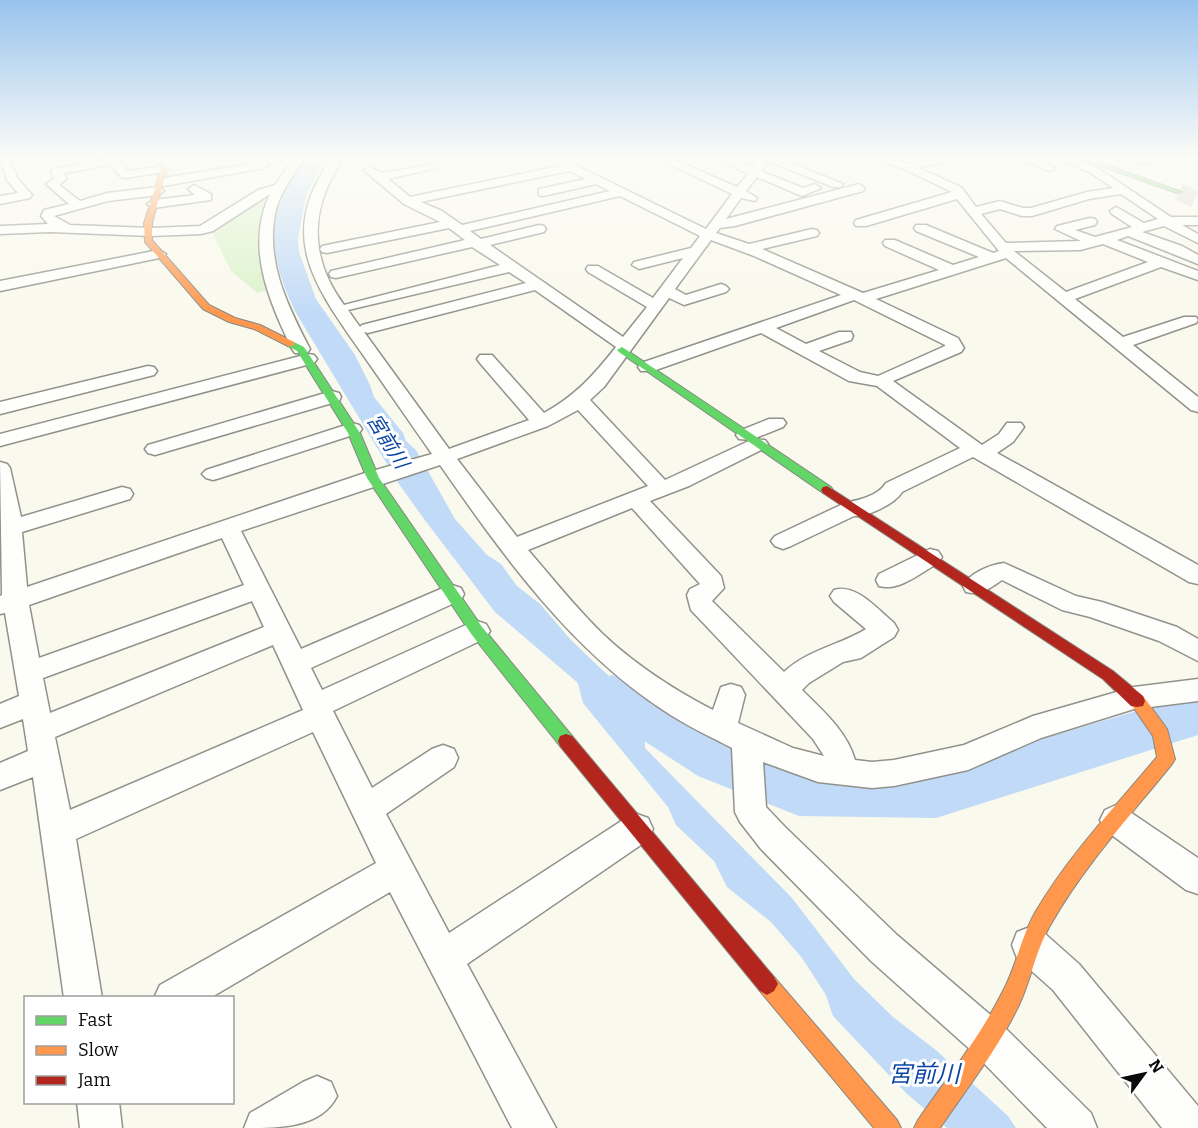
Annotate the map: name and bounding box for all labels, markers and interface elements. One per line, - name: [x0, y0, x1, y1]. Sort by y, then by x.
- water label: 宮前川: [362, 409, 415, 474]
- legend: [24, 996, 234, 1104]
- text: Fast: [78, 1009, 113, 1031]
- text: Slow: [78, 1039, 119, 1061]
- north arrow: [1114, 1044, 1174, 1104]
- text: N: [1145, 1056, 1167, 1076]
- water label: 宮前川: [888, 1060, 963, 1088]
- text: Jam: [77, 1069, 111, 1091]

